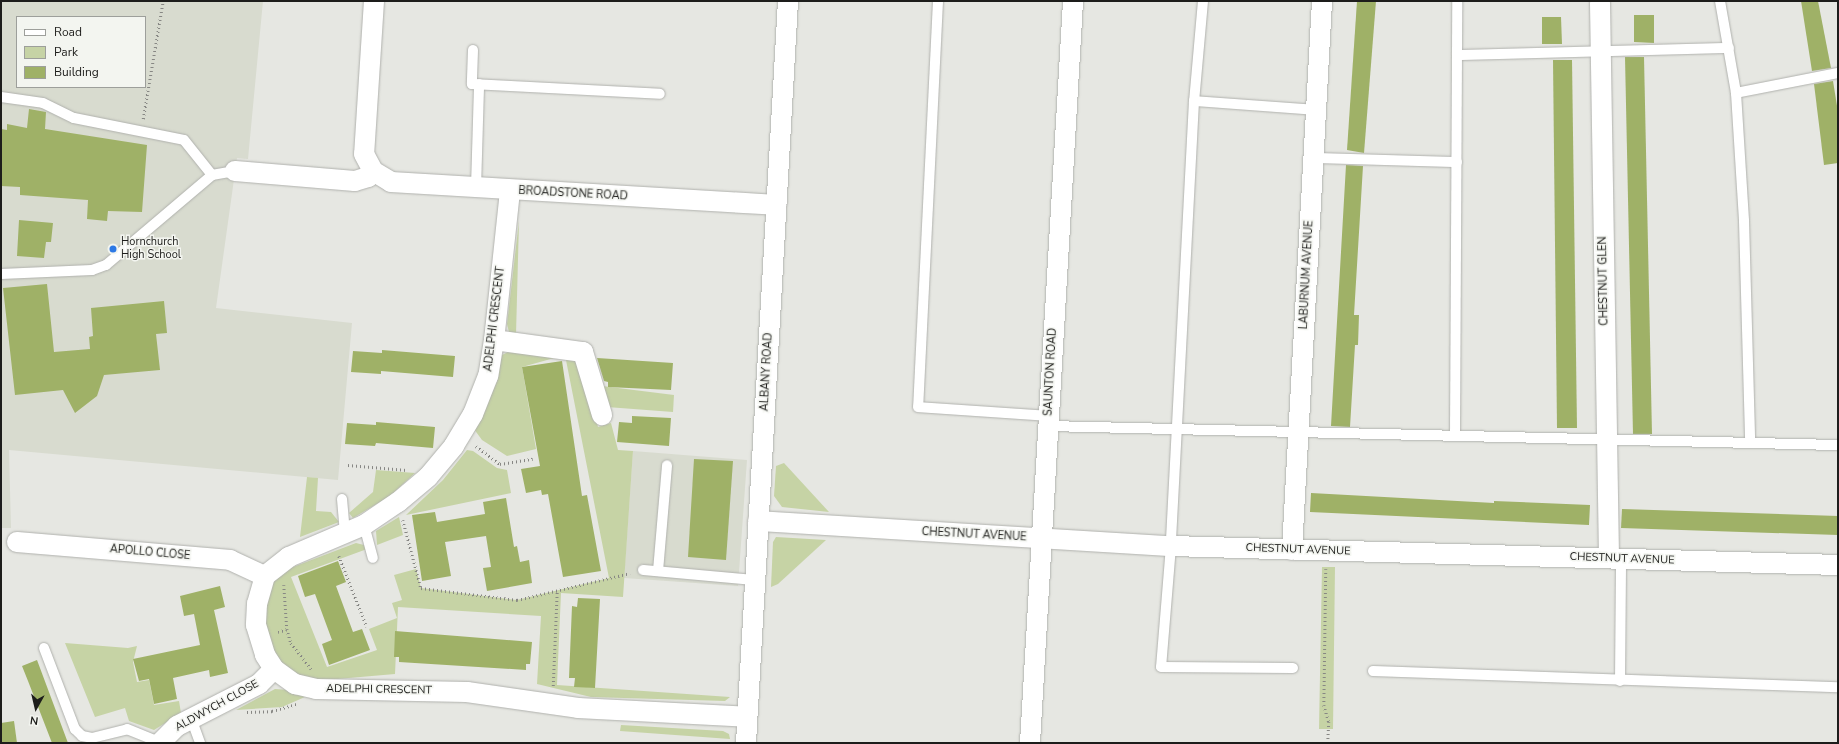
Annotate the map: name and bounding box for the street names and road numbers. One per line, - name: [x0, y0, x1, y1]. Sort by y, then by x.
- street label: BROADSTONE ROAD: [518, 185, 628, 203]
- street label: LABURNUM AVENUE: [1298, 220, 1316, 330]
- street label: CHESTNUT GLEN: [1597, 236, 1611, 326]
- street label: ADELPHI CRESCENT: [482, 266, 508, 372]
- street label: SAUNTON ROAD: [1042, 328, 1060, 416]
- street label: ALBANY ROAD: [758, 332, 776, 412]
- street label: CHESTNUT AVENUE: [921, 526, 1027, 544]
- street label: CHESTNUT AVENUE: [1245, 542, 1351, 558]
- street label: APOLLO CLOSE: [109, 543, 191, 563]
- street label: CHESTNUT AVENUE: [1569, 551, 1675, 567]
- street label: ALDWYCH CLOSE: [173, 678, 261, 734]
- street label: ADELPHI CRESCENT: [326, 682, 432, 698]

